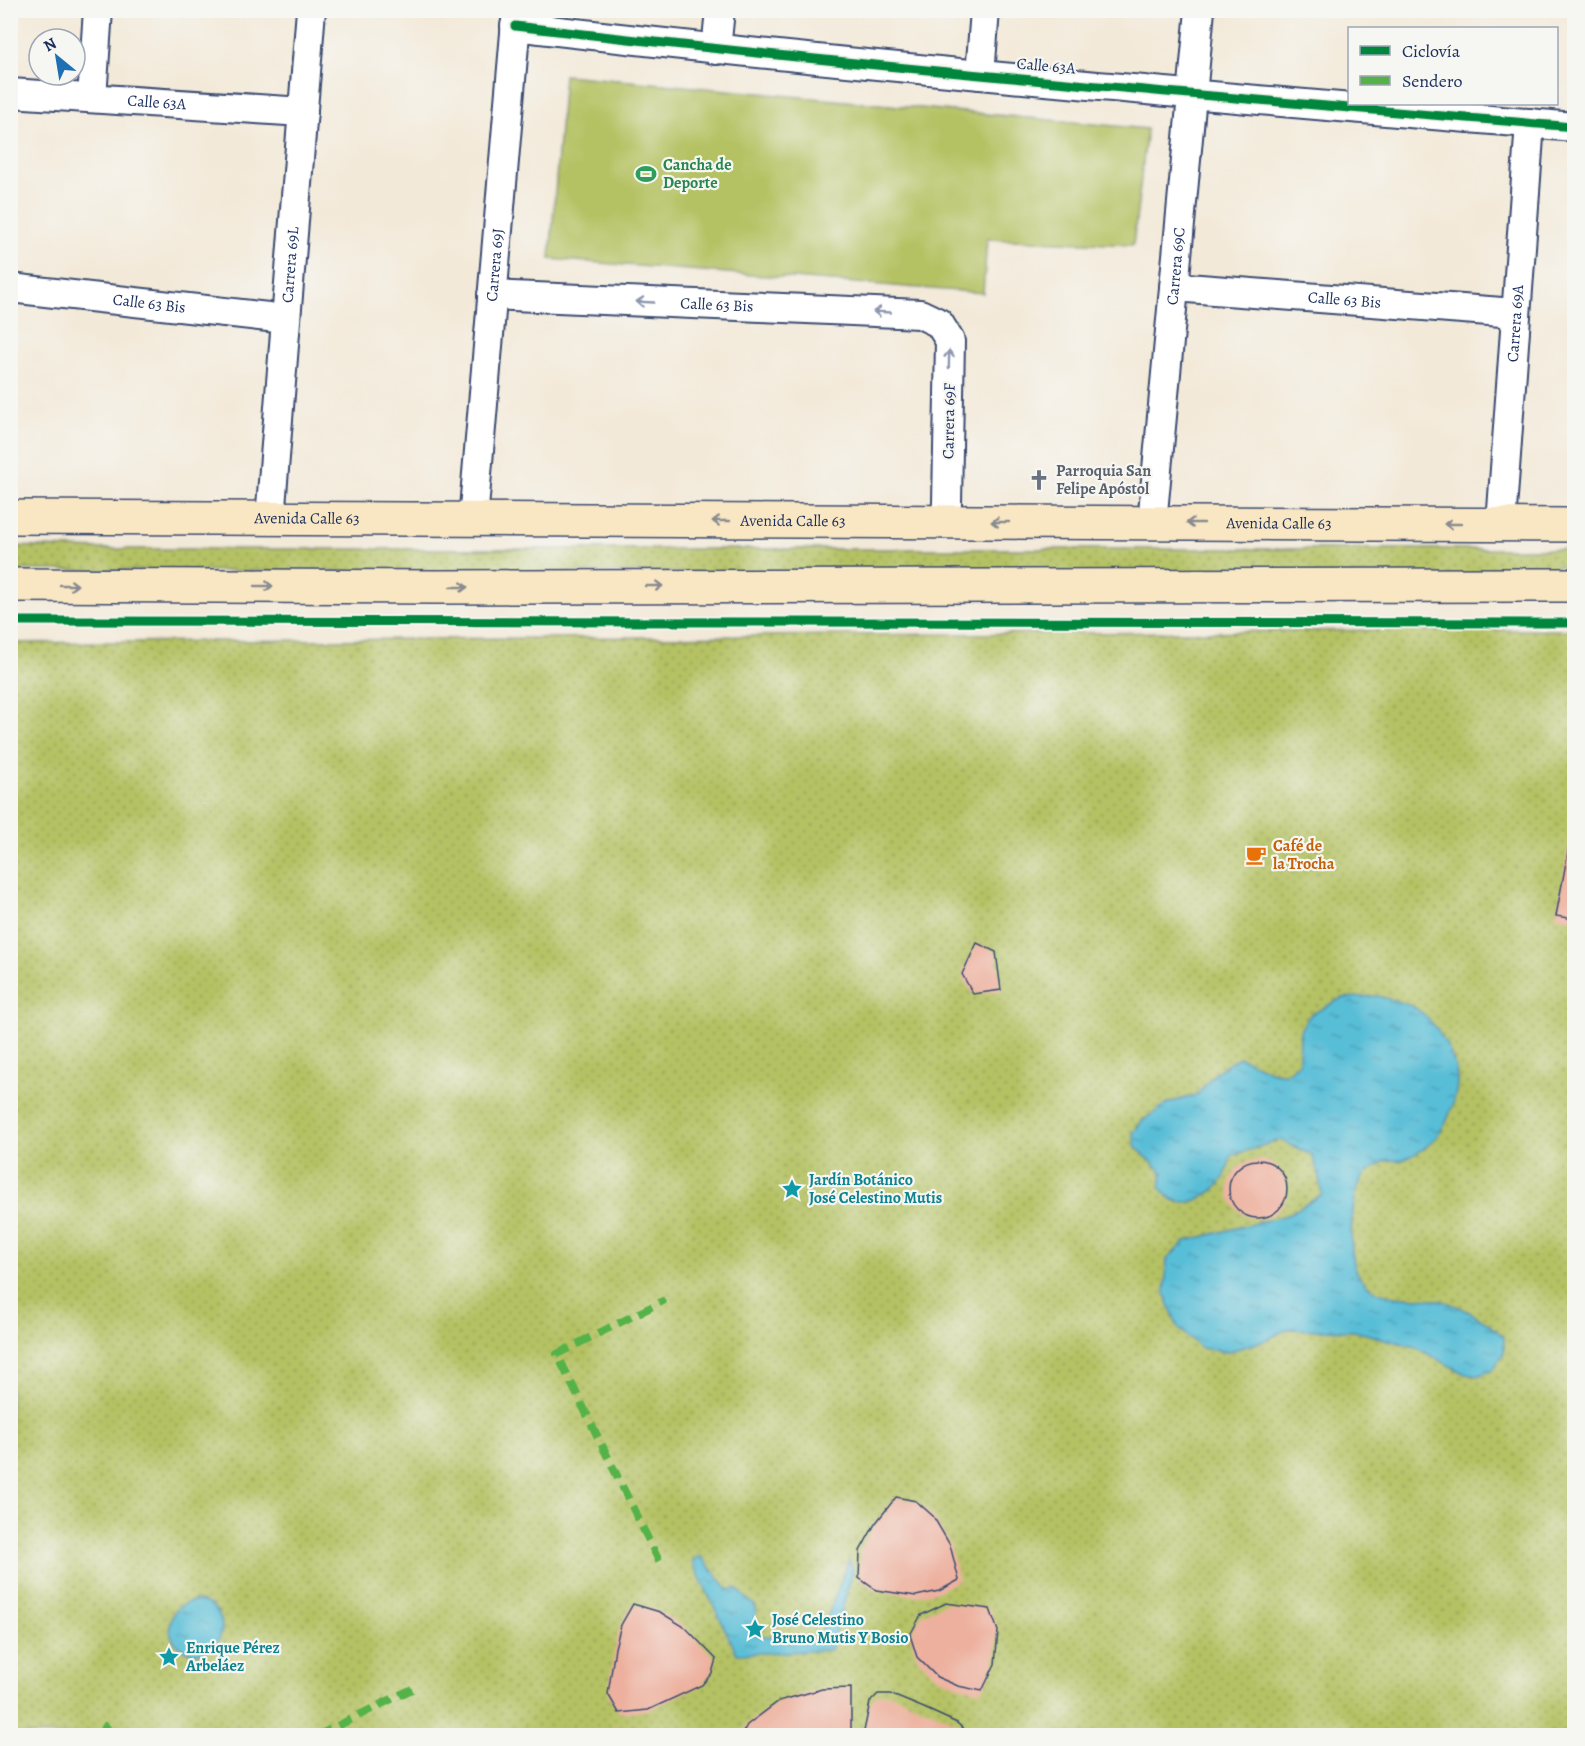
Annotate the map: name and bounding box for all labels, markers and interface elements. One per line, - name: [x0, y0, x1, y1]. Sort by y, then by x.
- north arrow: [27, 27, 87, 87]
- legend: [1348, 27, 1558, 105]
- text: N: [39, 32, 61, 57]
- text: Ciclovía: [1402, 39, 1461, 63]
- street label: Calle 63A: [1016, 52, 1077, 80]
- text: Sendero: [1402, 69, 1463, 93]
- street label: Calle 63A: [127, 90, 188, 115]
- place label: Cancha de Deporte: [663, 154, 732, 194]
- sports icon: Cancha de Deporte: [634, 162, 658, 186]
- street label: Carrera 69L: [276, 225, 305, 304]
- street label: Carrera 69C: [1161, 226, 1191, 306]
- street label: Carrera 69J: [481, 227, 509, 302]
- street label: Carrera 69A: [1502, 283, 1529, 363]
- street label: Calle 63 Bis: [1307, 286, 1382, 314]
- street label: Calle 63 Bis: [112, 289, 187, 319]
- street label: Calle 63 Bis: [680, 292, 754, 318]
- one-way arrow: [636, 296, 656, 307]
- one-way arrow: [873, 307, 893, 318]
- one-way arrow: [944, 349, 955, 369]
- street label: Carrera 69F: [937, 383, 961, 459]
- place label: Parroquia San Felipe Apóstol: [1056, 460, 1151, 500]
- church icon: Parroquia San Felipe Apóstol: [1027, 468, 1051, 492]
- street label: Avenida Calle 63: [253, 507, 360, 530]
- street label: Avenida Calle 63: [739, 510, 846, 532]
- street label: Avenida Calle 63: [1225, 512, 1332, 535]
- one-way arrow: [712, 515, 732, 527]
- one-way arrow: [991, 516, 1011, 528]
- one-way arrow: [1186, 517, 1206, 529]
- one-way arrow: [1444, 518, 1464, 530]
- one-way arrow: [58, 579, 78, 591]
- one-way arrow: [253, 580, 273, 592]
- one-way arrow: [643, 580, 663, 592]
- one-way arrow: [448, 581, 468, 593]
- place label: Café de la Trocha: [1273, 835, 1335, 875]
- cafe icon: Café de la Trocha: [1244, 843, 1268, 867]
- place label: Jardín Botánico José Celestino Mutis: [809, 1169, 942, 1209]
- place icon: Jardín Botánico José Celestino Mutis: [780, 1177, 804, 1201]
- place label: José Celestino Bruno Mutis Y Bosio: [772, 1609, 908, 1649]
- place icon: José Celestino Bruno Mutis Y Bosio: [743, 1617, 767, 1641]
- place label: Enrique Pérez Arbeláez: [185, 1637, 280, 1677]
- place icon: Enrique Pérez Arbeláez: [157, 1645, 181, 1669]

